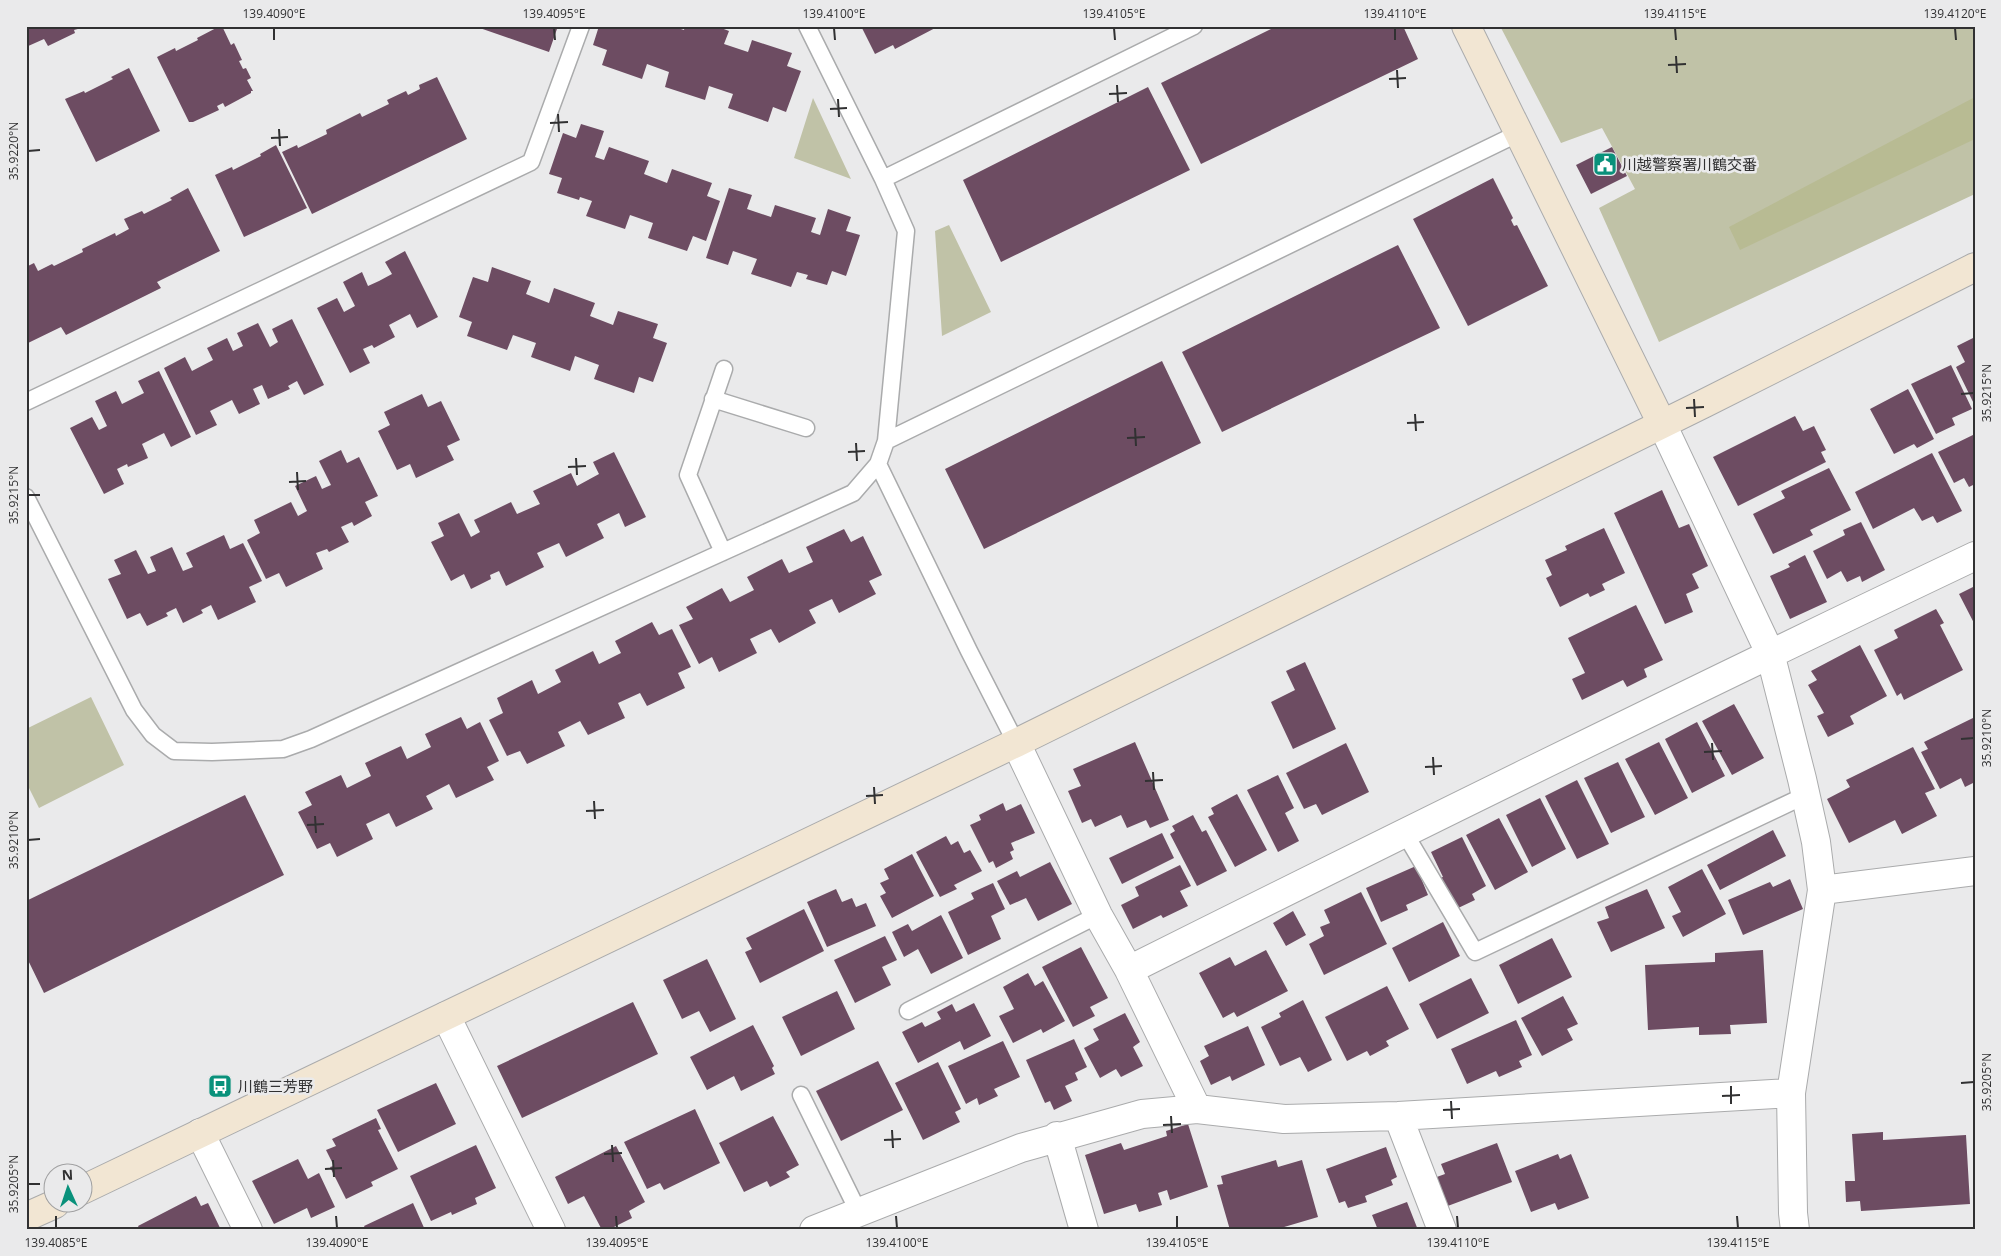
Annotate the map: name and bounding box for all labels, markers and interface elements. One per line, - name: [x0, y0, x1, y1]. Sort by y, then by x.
- text: 139.4090°E: [243, 5, 306, 22]
- text: 139.4095°E: [523, 5, 586, 22]
- text: 139.4100°E: [803, 5, 866, 22]
- text: 139.4105°E: [1083, 5, 1146, 22]
- text: 139.4110°E: [1364, 5, 1427, 22]
- text: 139.4115°E: [1644, 5, 1707, 22]
- text: 139.4120°E: [1924, 5, 1987, 22]
- text: 35.9220°N: [5, 122, 22, 180]
- public building icon: 川越警察署川鶴交番: [1592, 151, 1618, 177]
- place label: 川越警察署川鶴交番: [1622, 154, 1757, 174]
- text: 35.9215°N: [1978, 364, 1995, 422]
- text: 35.9215°N: [5, 466, 22, 524]
- text: 35.9210°N: [1978, 709, 1995, 767]
- text: 35.9210°N: [5, 811, 22, 869]
- text: 35.9205°N: [1978, 1053, 1995, 1111]
- bus stop icon: 川鶴三芳野: [207, 1073, 233, 1099]
- place label: 川鶴三芳野: [238, 1076, 313, 1096]
- text: 35.9205°N: [5, 1155, 22, 1213]
- north arrow: [42, 1164, 92, 1214]
- text: N: [61, 1165, 73, 1184]
- text: 139.4085°E: [25, 1234, 88, 1251]
- text: 139.4090°E: [306, 1234, 369, 1251]
- text: 139.4095°E: [586, 1234, 649, 1251]
- text: 139.4100°E: [866, 1234, 929, 1251]
- text: 139.4105°E: [1146, 1234, 1209, 1251]
- text: 139.4110°E: [1427, 1234, 1490, 1251]
- text: 139.4115°E: [1707, 1234, 1770, 1251]

